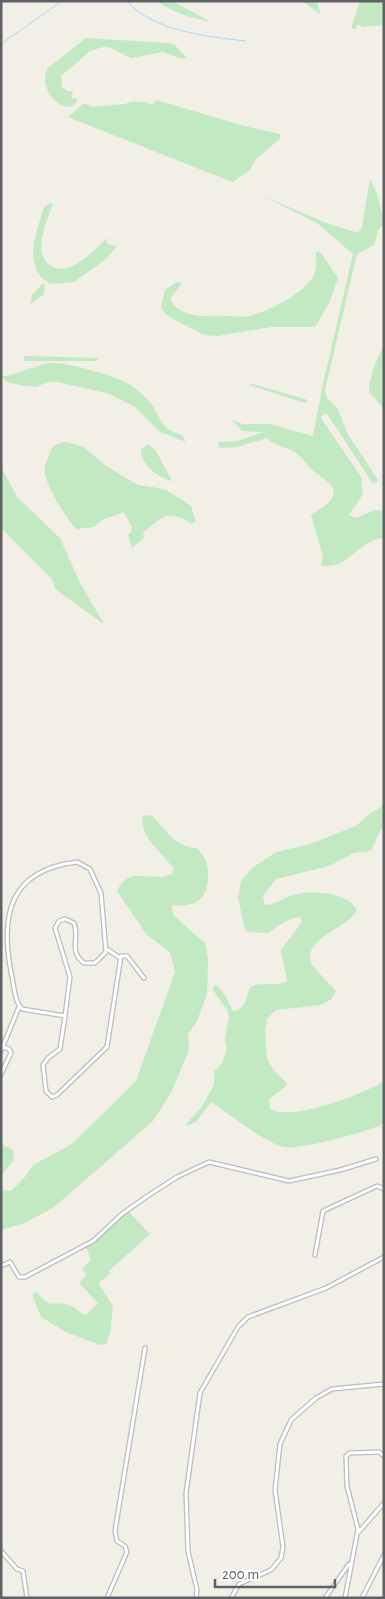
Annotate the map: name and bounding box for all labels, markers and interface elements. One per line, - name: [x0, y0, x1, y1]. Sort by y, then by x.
- scale bar: [215, 1556, 335, 1588]
- text: 200 m: [222, 1567, 259, 1582]

